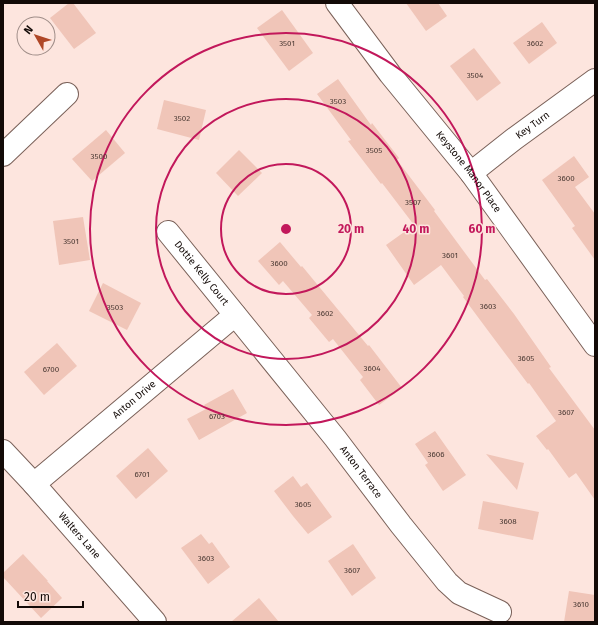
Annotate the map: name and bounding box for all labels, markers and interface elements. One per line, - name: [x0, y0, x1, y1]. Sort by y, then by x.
- north arrow: [16, 16, 56, 56]
- text: N: [21, 23, 36, 37]
- house number: 3501: [279, 39, 295, 48]
- house number: 3602: [527, 39, 543, 48]
- house number: 3504: [467, 71, 484, 80]
- house number: 3503: [330, 97, 346, 106]
- street label: Key Turn: [513, 109, 552, 142]
- house number: 3502: [174, 114, 190, 123]
- street label: Keystone Manor Place: [433, 129, 504, 215]
- house number: 3505: [366, 146, 382, 155]
- house number: 3500: [91, 152, 108, 161]
- house number: 3600: [557, 174, 575, 183]
- house number: 3507: [405, 198, 421, 207]
- centre of rings: [279, 222, 293, 236]
- text: 20 m: [338, 222, 364, 236]
- text: 40 m: [403, 222, 429, 236]
- text: 60 m: [469, 222, 495, 236]
- house number: 3501: [63, 237, 79, 246]
- street label: Dottie Kelly Court: [172, 238, 231, 308]
- house number: 3601: [442, 251, 458, 260]
- house number: 3600: [270, 259, 288, 268]
- house number: 3603: [480, 302, 496, 311]
- house number: 3503: [107, 303, 123, 312]
- house number: 3602: [317, 309, 333, 318]
- house number: 3605: [518, 354, 534, 363]
- house number: 3604: [364, 364, 381, 373]
- house number: 6700: [43, 365, 60, 374]
- street label: Anton Drive: [110, 378, 158, 421]
- house number: 3607: [558, 408, 574, 417]
- house number: 6703: [209, 412, 225, 421]
- street label: Anton Terrace: [337, 444, 385, 501]
- house number: 3606: [428, 450, 444, 459]
- house number: 6701: [134, 470, 150, 479]
- house number: 3605: [295, 500, 311, 509]
- street label: Walters Lane: [56, 510, 103, 561]
- house number: 3608: [499, 517, 517, 526]
- house number: 3603: [198, 554, 214, 563]
- house number: 3607: [344, 566, 360, 575]
- scale bar: [18, 583, 83, 609]
- text: 20 m: [24, 590, 50, 604]
- house number: 3610: [573, 600, 589, 609]

